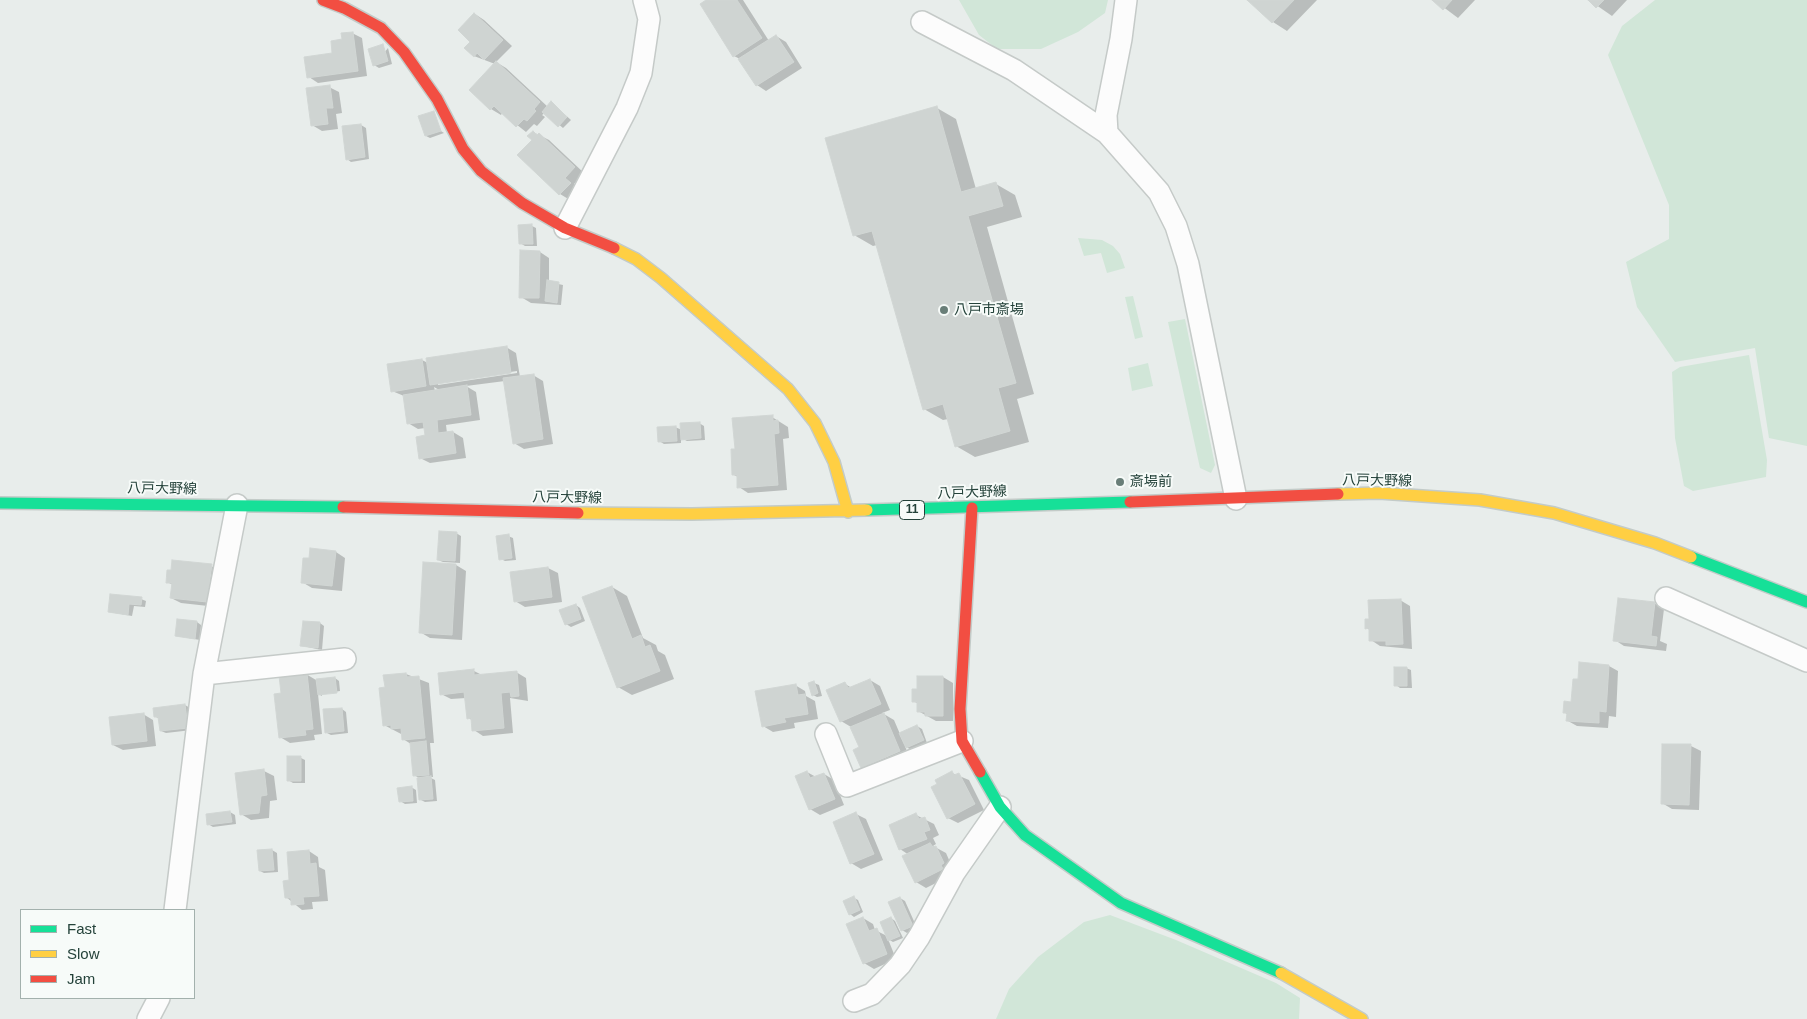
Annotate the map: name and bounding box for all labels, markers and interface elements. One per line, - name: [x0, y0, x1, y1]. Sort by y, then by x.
- place label: 八戸市斎場: [954, 302, 1024, 318]
- marker: 八戸市斎場: [938, 304, 950, 316]
- street label: 八戸大野線: [1342, 472, 1412, 490]
- place label: 斎場前: [1130, 474, 1172, 490]
- marker: 斎場前: [1114, 476, 1126, 488]
- street label: 八戸大野線: [127, 480, 197, 498]
- street label: 八戸大野線: [937, 483, 1007, 503]
- street label: 八戸大野線: [532, 489, 602, 507]
- road number: 11: [900, 500, 924, 520]
- legend: [20, 909, 195, 999]
- text: Fast: [67, 920, 96, 937]
- text: Slow: [67, 945, 100, 962]
- text: Jam: [67, 970, 95, 987]

